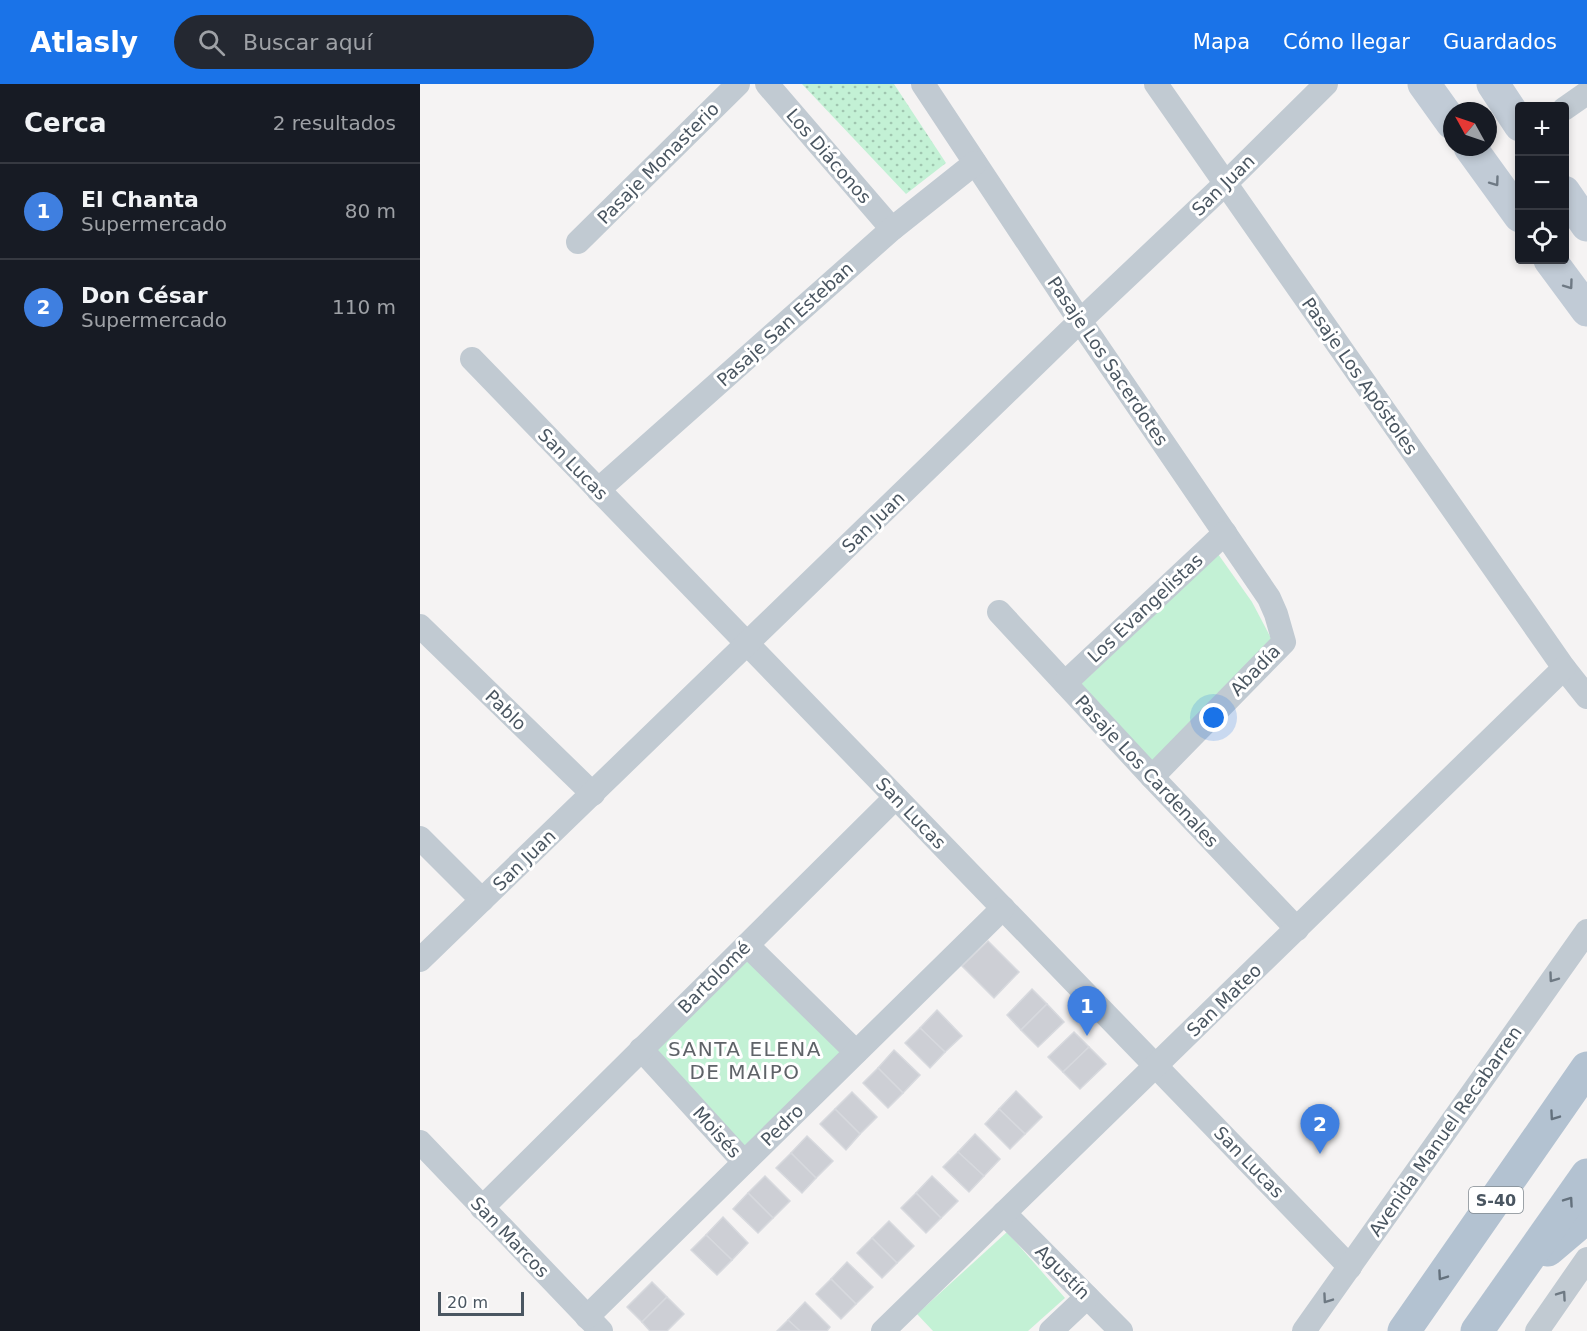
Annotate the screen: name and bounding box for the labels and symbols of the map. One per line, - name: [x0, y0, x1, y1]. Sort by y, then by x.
- street label: Pasaje Monasterio: [593, 98, 723, 228]
- north arrow: [1443, 102, 1497, 156]
- street label: Los Diáconos: [782, 104, 876, 208]
- street label: San Juan: [1187, 150, 1259, 220]
- one-way arrow: [1487, 175, 1498, 186]
- street label: Pasaje San Esteban: [713, 257, 857, 391]
- street label: Pasaje Los Sacerdotes: [1043, 272, 1173, 450]
- one-way arrow: [1562, 278, 1573, 289]
- street label: Pasaje Los Apóstoles: [1298, 293, 1422, 459]
- street label: San Lucas: [534, 424, 612, 504]
- street label: San Juan: [837, 487, 909, 557]
- street label: Los Evangelistas: [1083, 549, 1207, 667]
- street label: Abadía: [1226, 640, 1284, 700]
- street label: Pablo: [481, 686, 531, 734]
- street label: Pasaje Los Cardenales: [1071, 691, 1223, 851]
- your location: [1199, 703, 1228, 732]
- street label: San Lucas: [872, 773, 950, 853]
- street label: San Juan: [488, 825, 560, 895]
- street label: Bartolomé: [674, 937, 754, 1017]
- street label: San Mateo: [1182, 959, 1266, 1041]
- one-way arrow: [1549, 971, 1560, 982]
- pin: 1: [1068, 986, 1106, 1036]
- street label: Avenida Manuel Recabarren: [1364, 1022, 1526, 1240]
- district label: SANTA ELENA DE MAIPO: [668, 1037, 822, 1084]
- street label: Pedro: [756, 1100, 808, 1150]
- street label: Moisés: [689, 1102, 745, 1162]
- pin: 2: [1300, 1104, 1340, 1154]
- one-way arrow: [1550, 1110, 1561, 1121]
- street label: San Lucas: [1210, 1122, 1288, 1202]
- road number: S-40: [1469, 1187, 1523, 1213]
- street label: San Marcos: [467, 1192, 553, 1282]
- one-way arrow: [1562, 1196, 1573, 1207]
- street label: Agustín: [1032, 1241, 1094, 1303]
- one-way arrow: [1438, 1270, 1449, 1281]
- scale bar: [438, 1289, 524, 1316]
- one-way arrow: [1555, 1291, 1566, 1302]
- one-way arrow: [1323, 1292, 1334, 1303]

